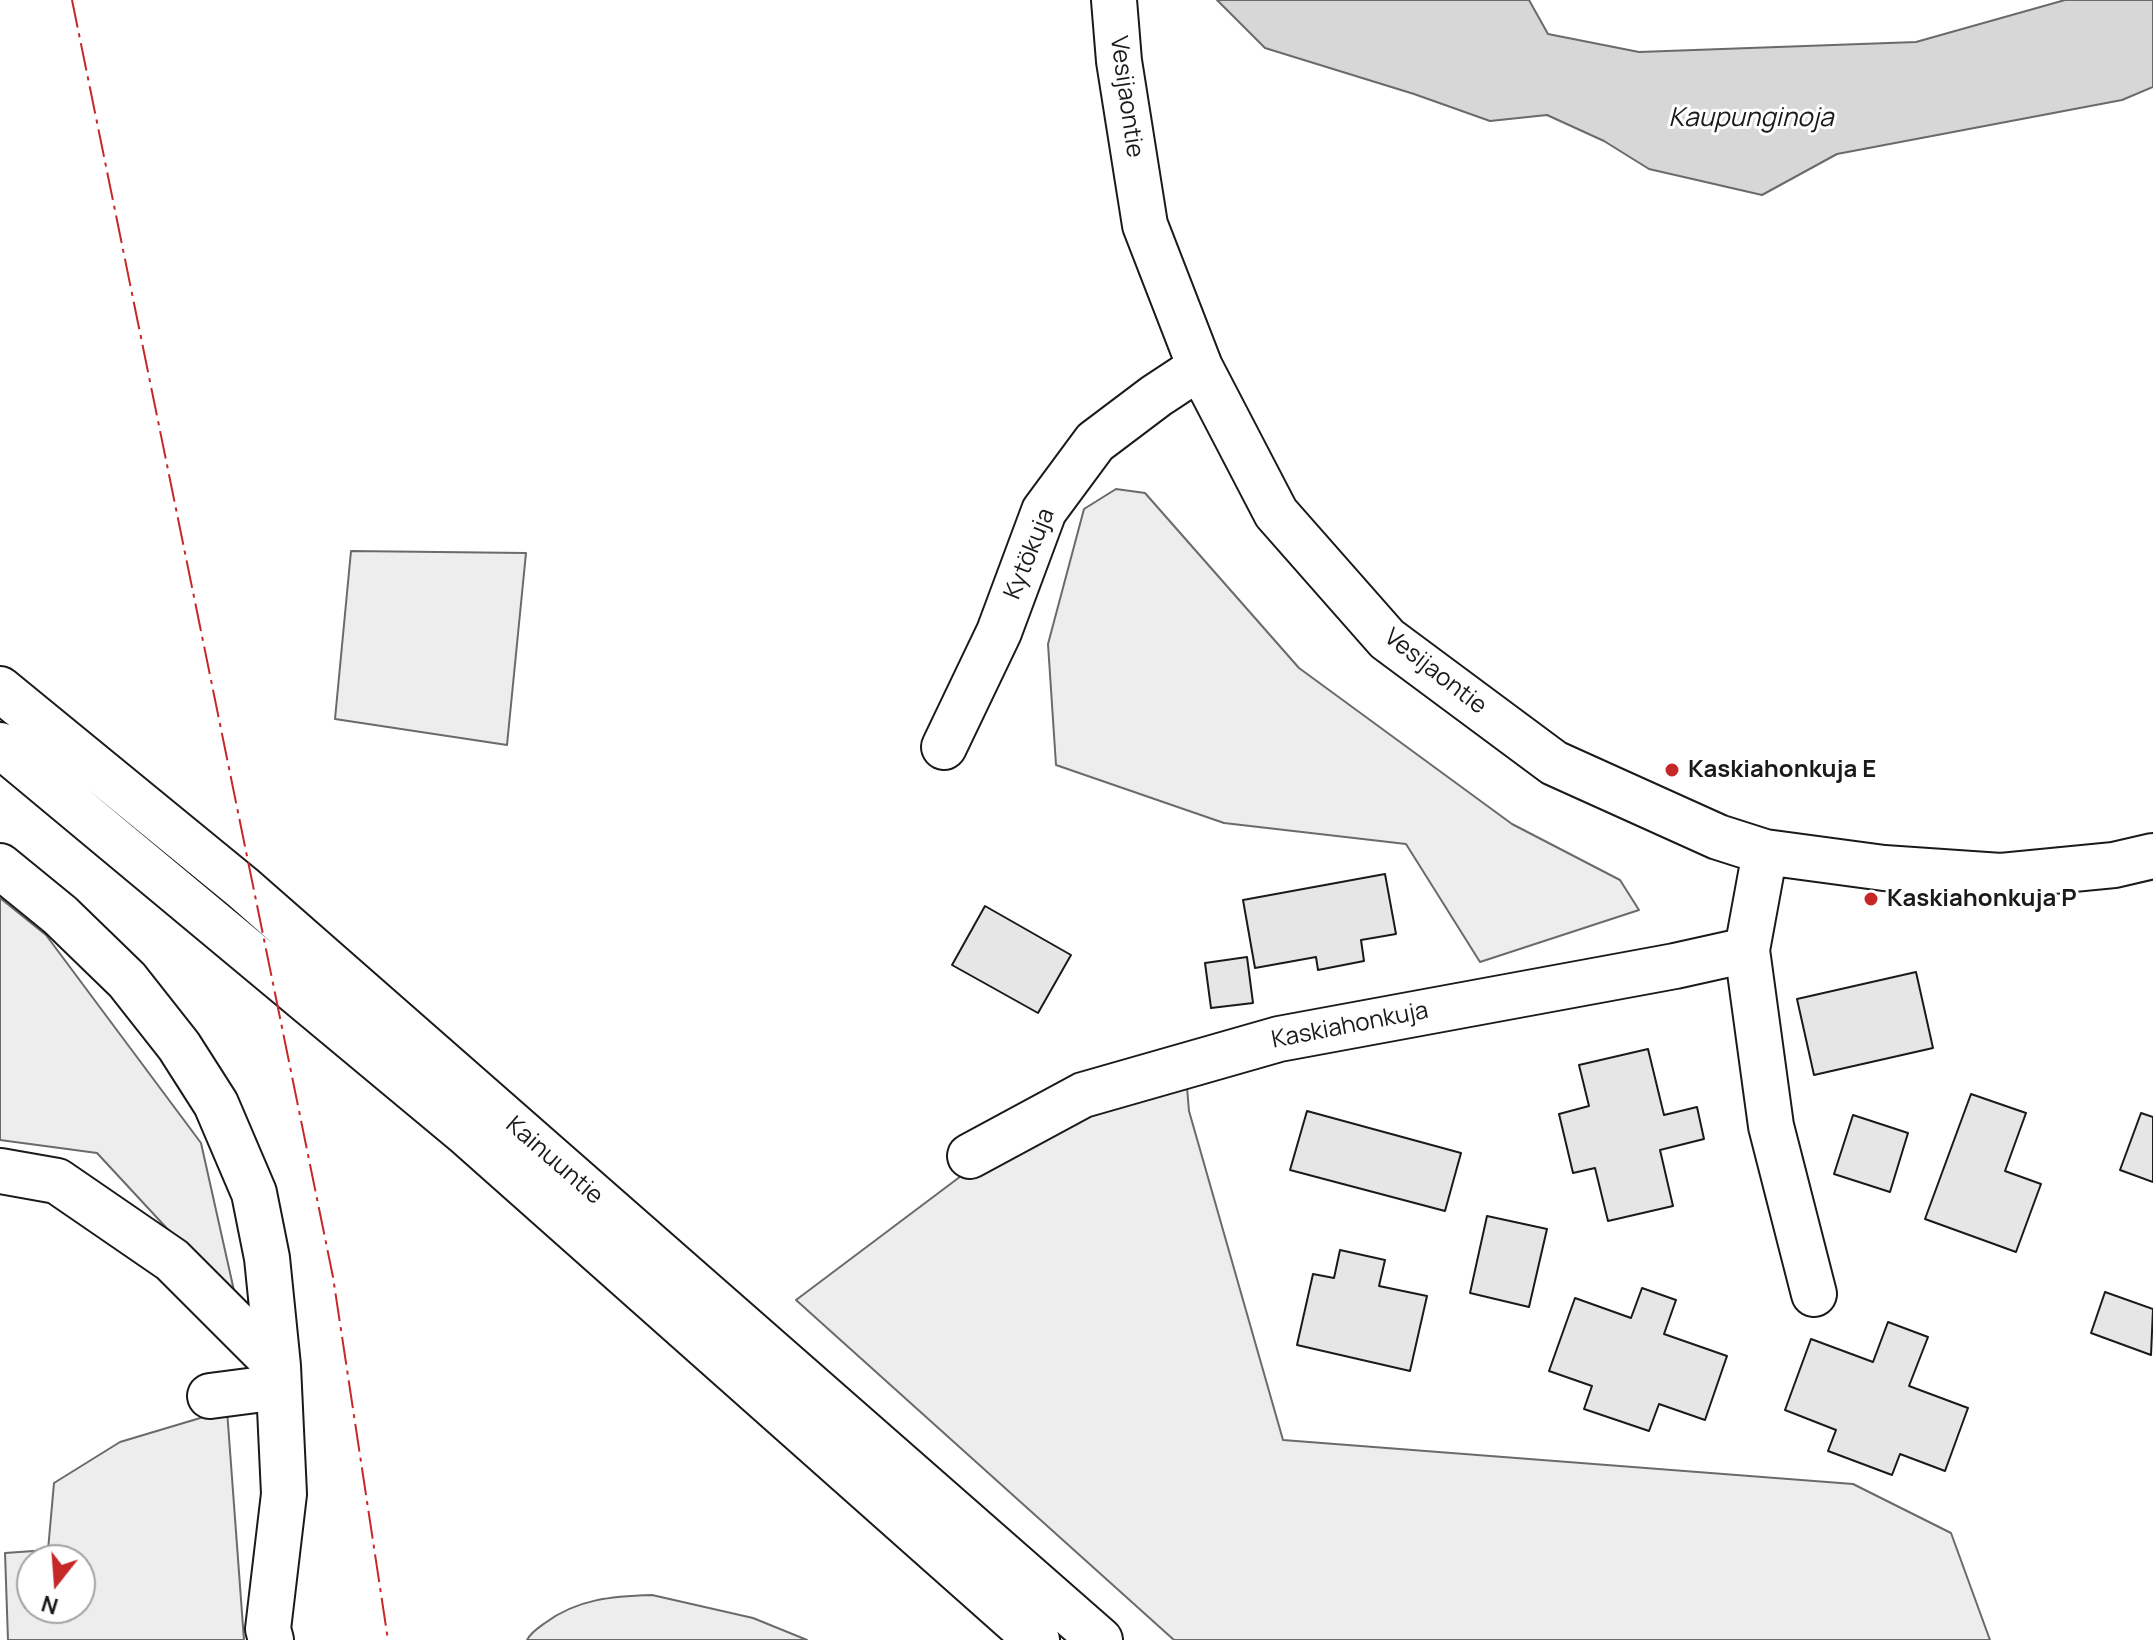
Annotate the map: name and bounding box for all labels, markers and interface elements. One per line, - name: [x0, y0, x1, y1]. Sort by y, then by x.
- street label: Vesijaontie: [1103, 34, 1149, 160]
- water label: Kaupunginoja: [1669, 103, 1833, 135]
- street label: Kytökuja: [999, 504, 1061, 604]
- street label: Vesijaontie: [1378, 623, 1492, 721]
- place label: Kaskiahonkuja E: [1688, 756, 1876, 784]
- marker: Kaskiahonkuja E: [1663, 761, 1681, 779]
- place label: Kaskiahonkuja P: [1887, 885, 2076, 913]
- marker: Kaskiahonkuja P: [1862, 890, 1880, 908]
- street label: Kaskiahonkuja: [1269, 997, 1431, 1055]
- street label: Kainuuntie: [499, 1111, 609, 1211]
- north arrow: [16, 1544, 96, 1624]
- text: N: [38, 1588, 62, 1622]

